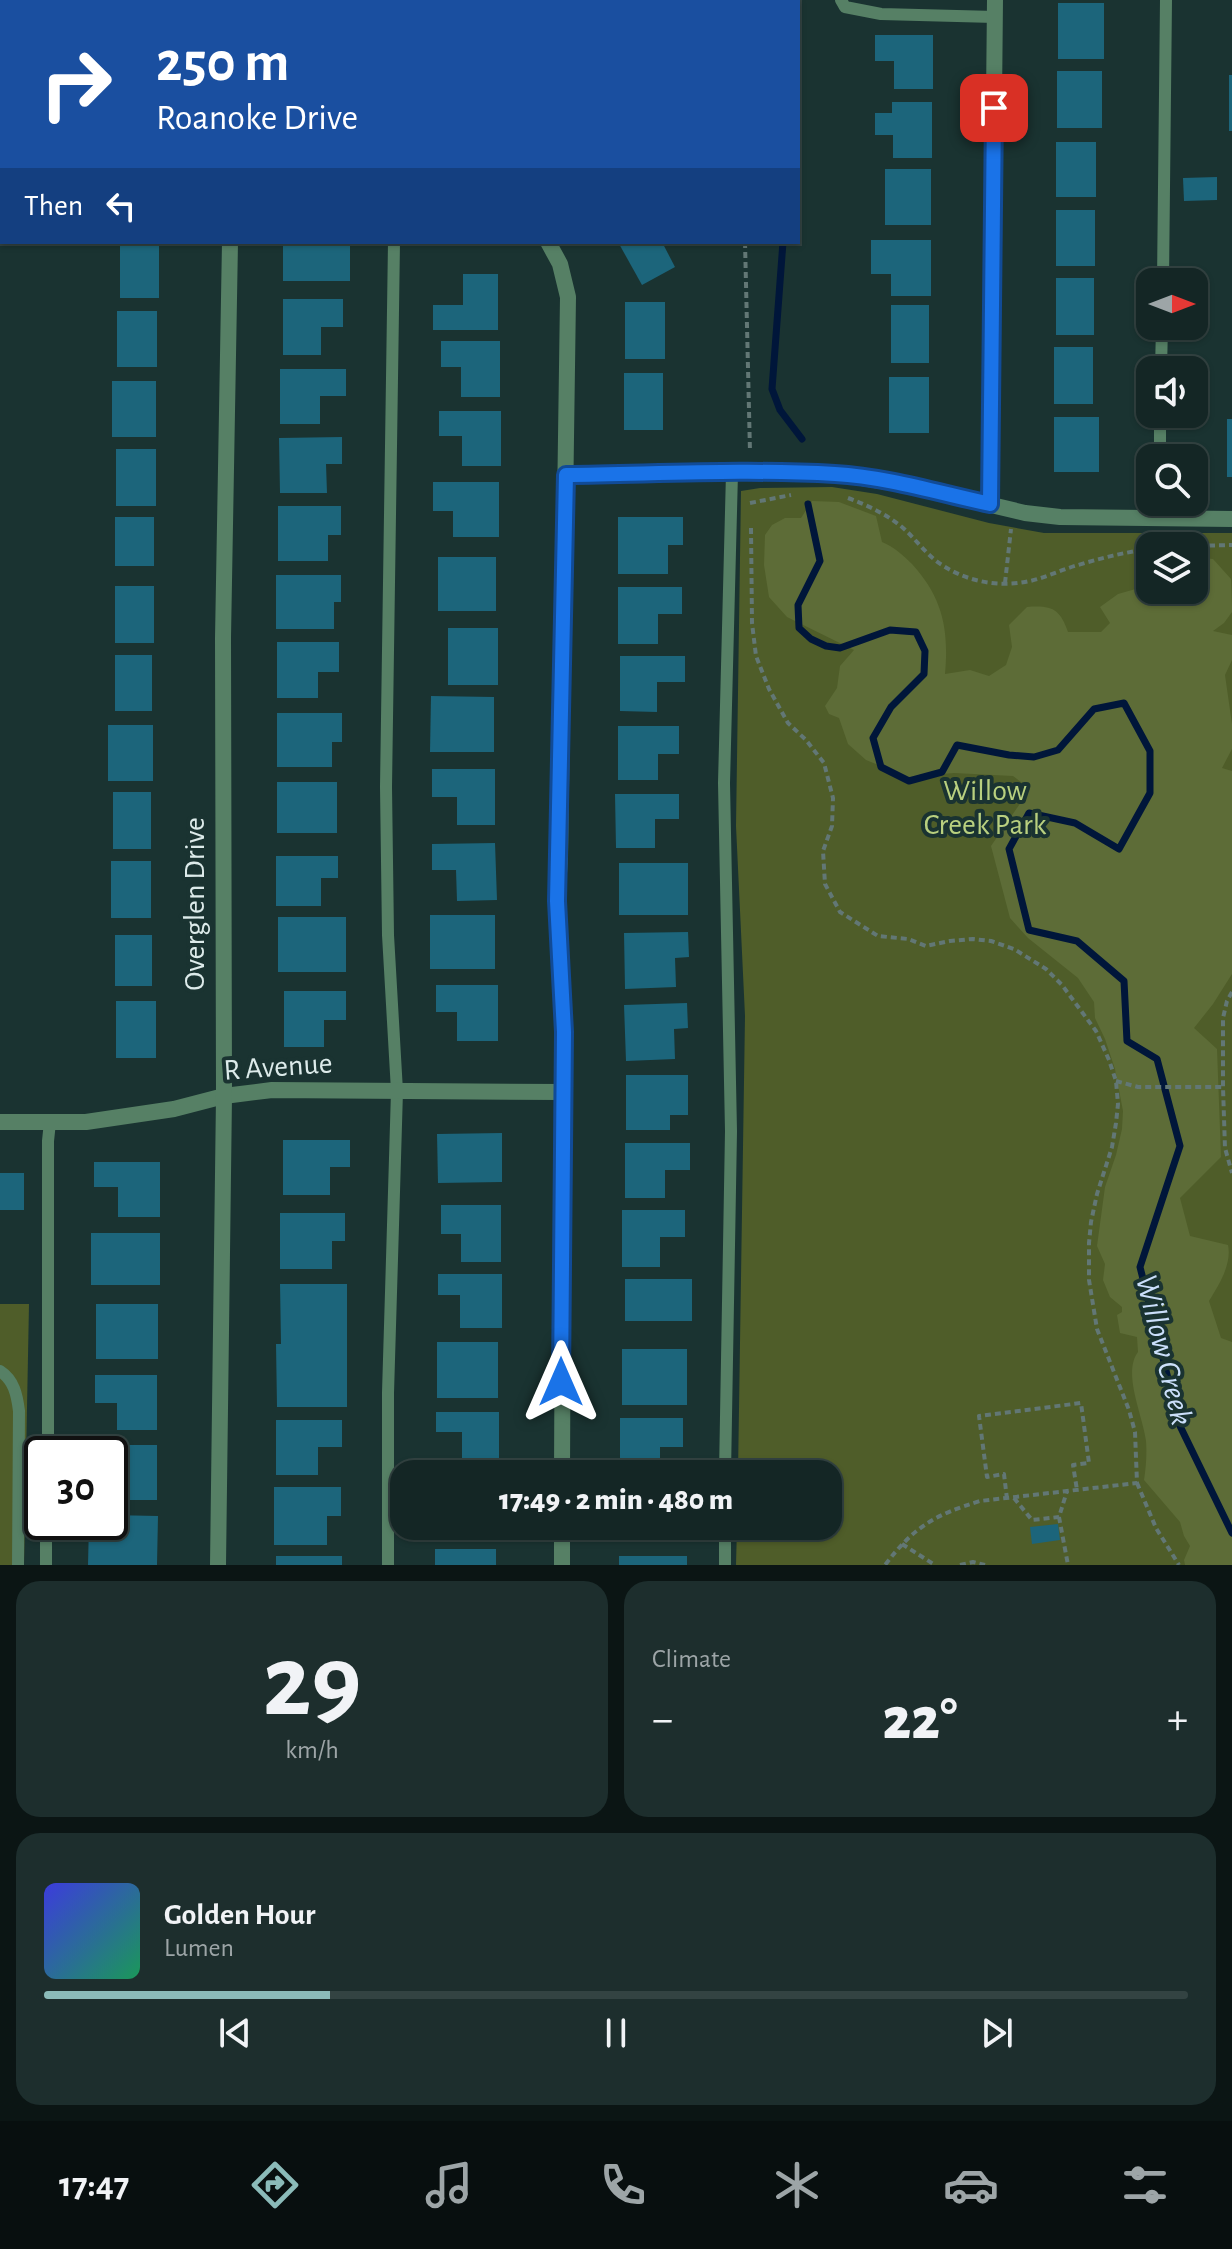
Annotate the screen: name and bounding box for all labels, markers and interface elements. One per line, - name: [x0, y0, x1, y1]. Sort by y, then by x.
- icon: right: [24, 32, 128, 136]
- text: 250 m: [156, 35, 289, 91]
- pin: [960, 74, 1028, 142]
- icon: arrive: [972, 86, 1016, 130]
- text: Roanoke Drive: [156, 100, 358, 136]
- icon: left: [99, 184, 143, 228]
- text: Then: [24, 191, 83, 221]
- north arrow: [1136, 268, 1208, 340]
- map controls: [1136, 268, 1208, 604]
- button: sound: [1136, 356, 1208, 428]
- button: search: [1136, 444, 1208, 516]
- button: layers: [1136, 532, 1208, 604]
- park label: Willow Creek Park: [924, 776, 1047, 840]
- street label: Overglen Drive: [180, 817, 210, 991]
- street label: R Avenue: [223, 1048, 333, 1086]
- water label: Willow Creek: [1130, 1271, 1198, 1429]
- position arrow: [519, 1340, 603, 1424]
- speed limit sign: 30: [24, 1436, 128, 1540]
- text: 17:49 · 2 min · 480 m: [499, 1485, 733, 1515]
- text: 29: [262, 1631, 362, 1735]
- text: Climate: [652, 1646, 731, 1672]
- text: 22°: [883, 1690, 958, 1750]
- text: −: [652, 1698, 673, 1742]
- text: +: [1167, 1698, 1188, 1742]
- text: km/h: [285, 1737, 339, 1763]
- text: Golden Hour: [164, 1900, 316, 1930]
- text: Lumen: [164, 1935, 234, 1961]
- icon: previous: [213, 2011, 257, 2055]
- icon: pause: [594, 2011, 638, 2055]
- icon: next: [975, 2011, 1019, 2055]
- icon: directions: [247, 2157, 303, 2213]
- icon: music: [421, 2157, 477, 2213]
- icon: phone: [595, 2157, 651, 2213]
- icon: climate: [769, 2157, 825, 2213]
- icon: car: [943, 2157, 999, 2213]
- icon: filters: [1117, 2157, 1173, 2213]
- text: 17:47: [59, 2167, 129, 2203]

